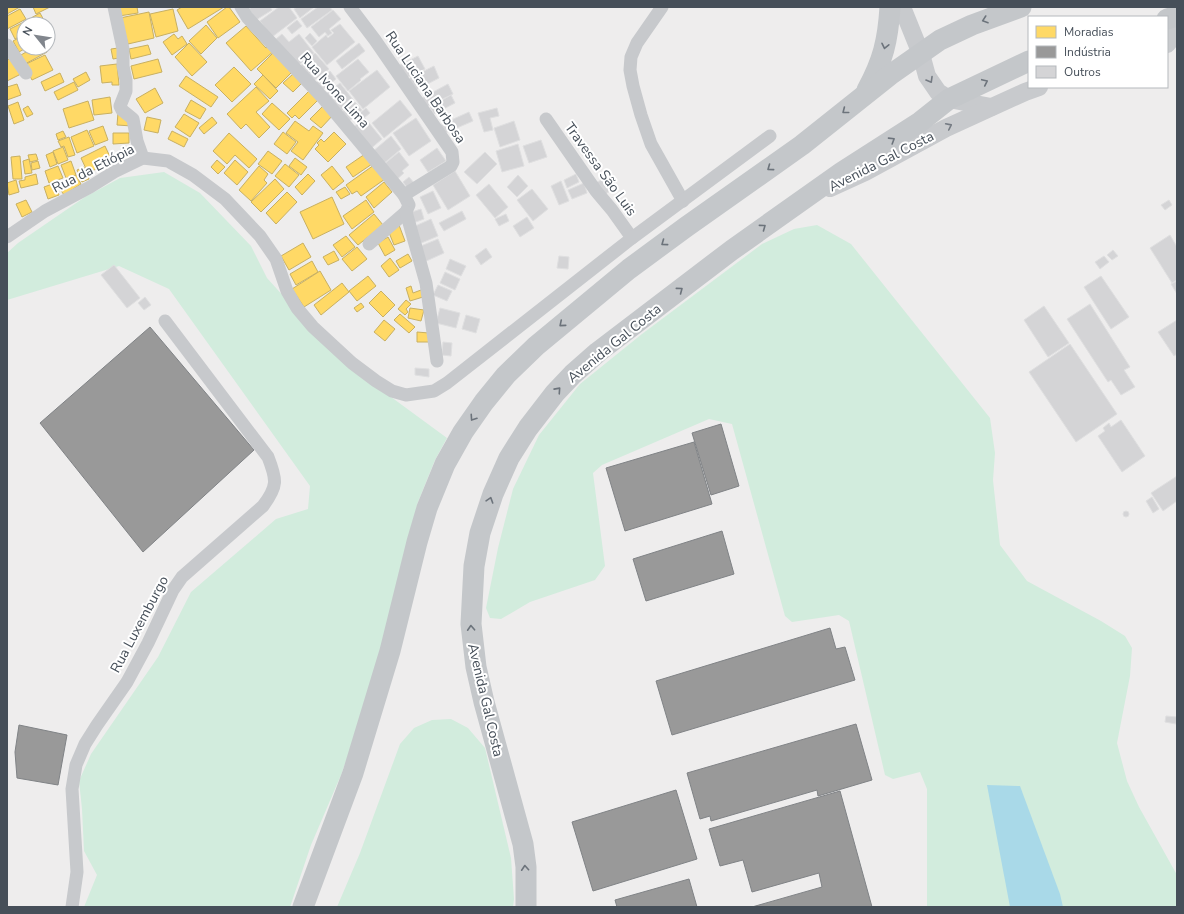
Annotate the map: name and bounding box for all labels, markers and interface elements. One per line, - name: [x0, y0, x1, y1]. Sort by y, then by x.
- north arrow: [16, 16, 56, 56]
- one-way arrow: [981, 16, 988, 24]
- legend: [1028, 16, 1168, 88]
- text: N: [19, 24, 36, 39]
- text: Moradias: [1064, 24, 1114, 40]
- street label: Rua Luciana Barbosa: [381, 27, 470, 147]
- one-way arrow: [882, 42, 890, 49]
- text: Indústria: [1064, 44, 1111, 60]
- street label: Rua Ivone Lima: [295, 48, 374, 132]
- text: Outros: [1064, 64, 1101, 80]
- one-way arrow: [925, 76, 932, 83]
- one-way arrow: [980, 79, 988, 87]
- one-way arrow: [842, 106, 849, 113]
- street label: Travessa São Luis: [560, 119, 641, 220]
- one-way arrow: [945, 124, 952, 131]
- street label: Avenida Gal Costa: [825, 127, 937, 196]
- one-way arrow: [888, 137, 895, 144]
- street label: Rua da Etiópia: [49, 139, 138, 197]
- one-way arrow: [768, 163, 775, 170]
- one-way arrow: [759, 225, 766, 232]
- one-way arrow: [661, 238, 668, 246]
- one-way arrow: [675, 288, 682, 295]
- street label: Avenida Gal Costa: [563, 300, 665, 387]
- one-way arrow: [560, 319, 567, 326]
- one-way arrow: [553, 387, 561, 395]
- one-way arrow: [471, 413, 478, 420]
- one-way arrow: [486, 497, 494, 504]
- street label: Rua Luxemburgo: [106, 572, 173, 676]
- one-way arrow: [467, 625, 475, 631]
- street label: Avenida Gal Costa: [463, 642, 508, 759]
- one-way arrow: [521, 865, 530, 871]

